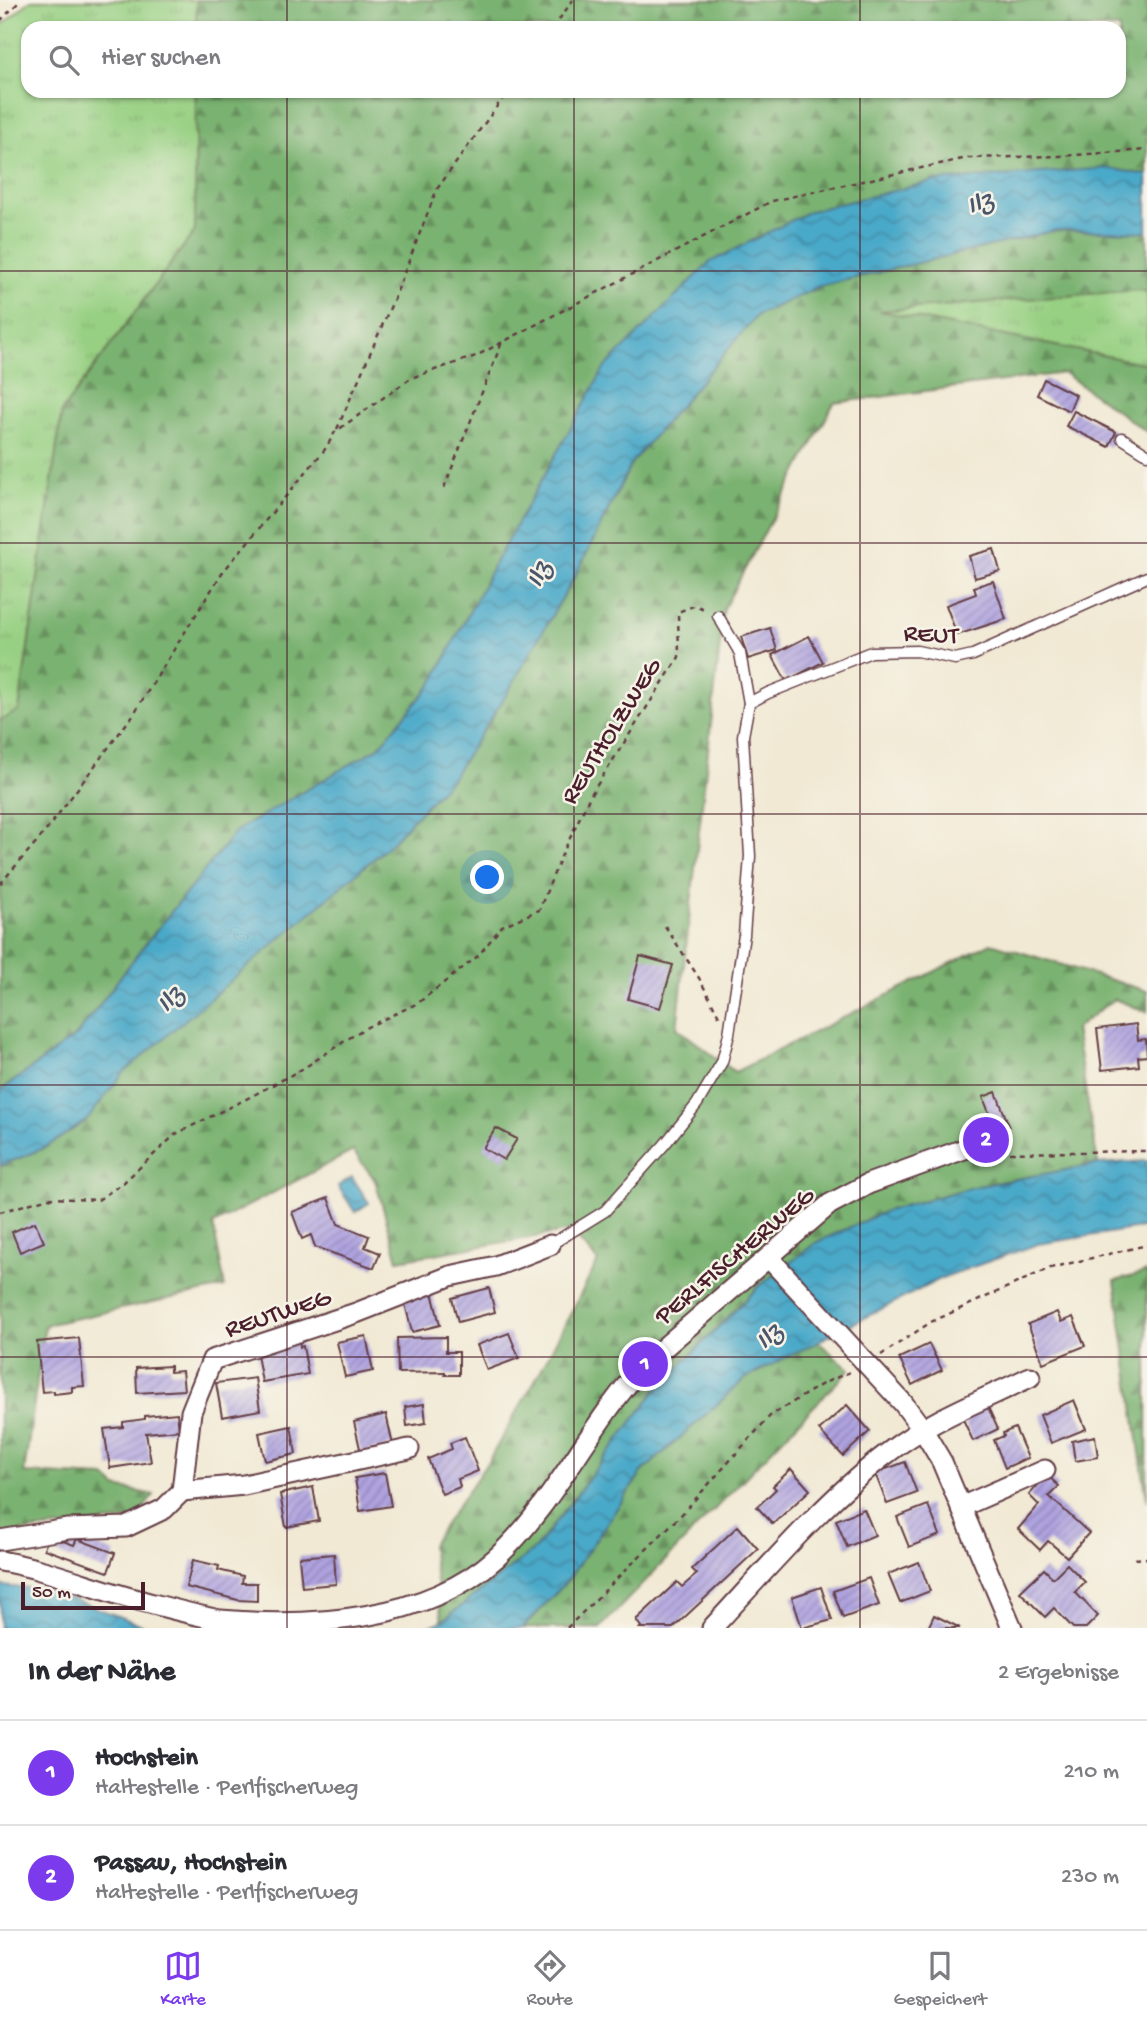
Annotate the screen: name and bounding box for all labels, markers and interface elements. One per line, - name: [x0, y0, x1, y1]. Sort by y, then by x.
- search box: [21, 21, 1126, 98]
- icon: search: [45, 41, 83, 79]
- text: Hier suchen: [101, 44, 221, 75]
- water label: Ilz: [963, 184, 999, 224]
- water label: Ilz: [519, 555, 561, 594]
- street label: REUT: [903, 620, 960, 653]
- street label: REUTHOLZWEG: [556, 652, 671, 811]
- your location: [470, 860, 504, 894]
- water label: Ilz: [151, 978, 193, 1021]
- pin: 2: [963, 1114, 1009, 1166]
- street label: PERLFISCHERWEG: [649, 1181, 823, 1334]
- street label: REUTWEG: [222, 1283, 337, 1347]
- water label: Ilz: [750, 1316, 791, 1358]
- pin: 1: [622, 1338, 668, 1390]
- scale bar: [21, 1579, 145, 1611]
- text: 50 m: [32, 1582, 71, 1605]
- text: In der Nähe: [28, 1656, 175, 1691]
- text: 2 Ergebnisse: [998, 1660, 1119, 1687]
- text: Hochstein: [95, 1744, 198, 1775]
- text: 1: [46, 1759, 56, 1786]
- text: 210 m: [1064, 1759, 1119, 1786]
- text: Haltestelle · Perlfischerweg: [95, 1775, 358, 1802]
- text: Passau, Hochstein: [95, 1849, 287, 1880]
- text: 2: [45, 1864, 57, 1891]
- text: 230 m: [1061, 1864, 1119, 1891]
- text: Haltestelle · Perlfischerweg: [95, 1880, 358, 1907]
- tab: Karte: [160, 1947, 206, 2012]
- tab: Route: [526, 1947, 573, 2012]
- tab: Gespeichert: [894, 1947, 987, 2012]

